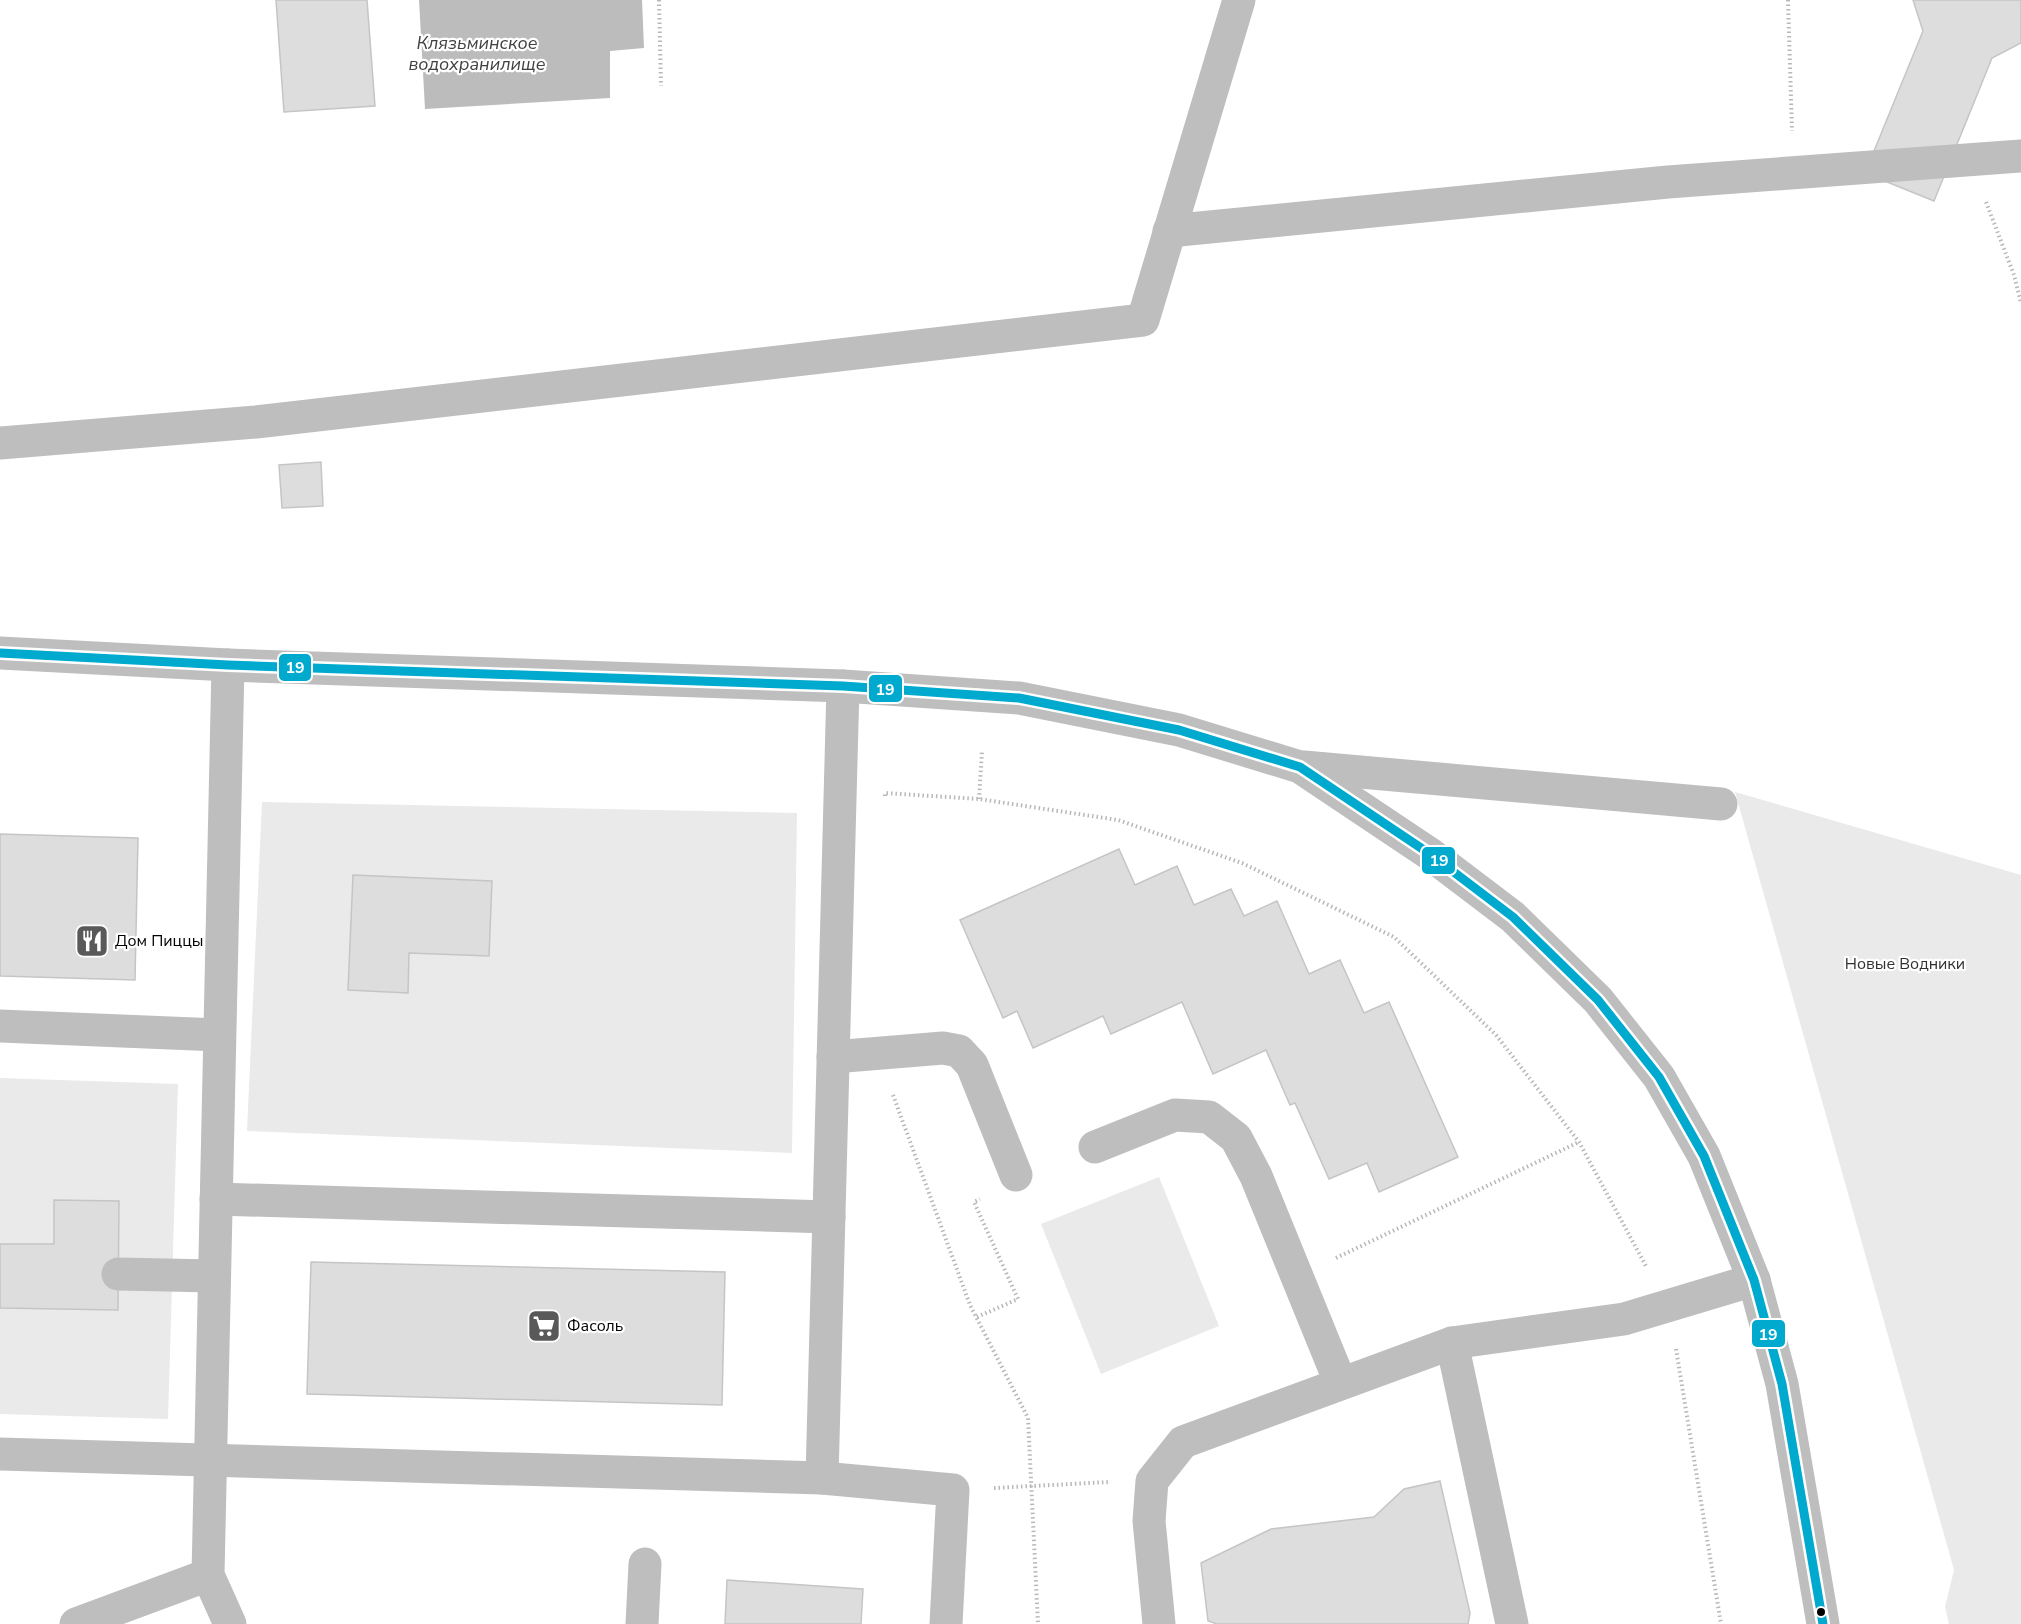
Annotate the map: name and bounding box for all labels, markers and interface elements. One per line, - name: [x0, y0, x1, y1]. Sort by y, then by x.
- water label: Клязьминское водохранилище: [408, 31, 546, 76]
- line badge: 19: [278, 653, 312, 682]
- text: 19: [285, 657, 305, 679]
- line badge: 19: [868, 674, 903, 703]
- text: 19: [875, 679, 895, 701]
- line badge: 19: [1421, 846, 1456, 875]
- text: 19: [1429, 850, 1449, 872]
- restaurant icon: Дом Пиццы: [74, 923, 110, 959]
- place label: Дом Пиццы: [115, 930, 203, 952]
- park label: Новые Водники: [1845, 953, 1965, 975]
- supermarket icon: Фасоль: [526, 1308, 562, 1344]
- place label: Фасоль: [567, 1315, 623, 1337]
- line badge: 19: [1751, 1319, 1786, 1348]
- text: 19: [1758, 1324, 1778, 1346]
- unlabelled marker: [1815, 1606, 1827, 1618]

